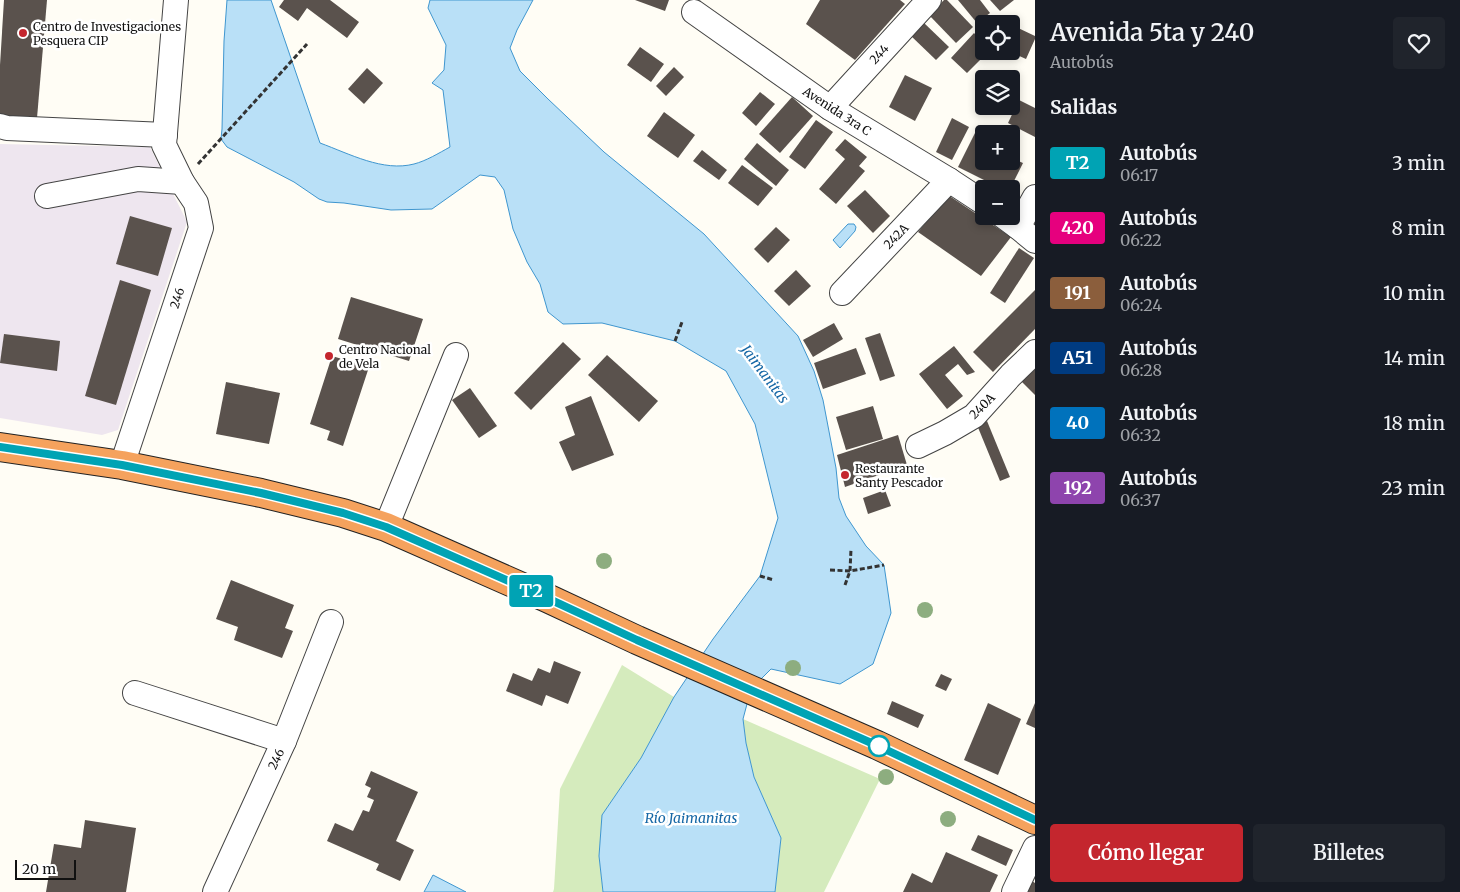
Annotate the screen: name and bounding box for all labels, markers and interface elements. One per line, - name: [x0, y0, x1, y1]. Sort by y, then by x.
- map controls: [975, 15, 1020, 225]
- button: locate: [975, 15, 1020, 60]
- text: Avenida 5ta y 240: [1050, 17, 1255, 48]
- button: heart: [1393, 17, 1445, 69]
- place label: Centro de Investigaciones Pesquera CIP: [33, 19, 181, 48]
- marker: Centro de Investigaciones Pesquera CIP: [17, 27, 29, 39]
- street label: 244: [866, 41, 892, 67]
- text: Autobús: [1050, 52, 1114, 72]
- button: layers: [975, 70, 1020, 115]
- street label: Avenida 3ra C: [799, 83, 874, 139]
- text: Salidas: [1050, 95, 1117, 119]
- button: +: [975, 125, 1020, 170]
- text: Autobús: [1120, 141, 1197, 165]
- text: T2: [1066, 151, 1089, 174]
- text: 3 min: [1392, 151, 1445, 175]
- text: 06:17: [1120, 165, 1158, 185]
- button: −: [975, 180, 1020, 225]
- text: Autobús: [1120, 206, 1197, 230]
- text: 420: [1061, 216, 1094, 239]
- text: 8 min: [1392, 216, 1445, 240]
- street label: 242A: [880, 220, 912, 252]
- text: 06:22: [1120, 230, 1162, 250]
- text: Autobús: [1120, 271, 1197, 295]
- text: 191: [1064, 281, 1091, 304]
- text: 10 min: [1383, 281, 1445, 305]
- street label: 246: [167, 286, 187, 310]
- text: 06:24: [1120, 295, 1162, 315]
- text: Autobús: [1120, 336, 1197, 360]
- water label: Jaimanitas: [736, 340, 793, 407]
- place label: Centro Nacional de Vela: [339, 342, 431, 371]
- text: A51: [1062, 346, 1093, 369]
- text: 14 min: [1384, 346, 1445, 370]
- marker: Centro Nacional de Vela: [323, 350, 335, 362]
- text: 06:28: [1120, 360, 1162, 380]
- street label: 240A: [966, 390, 998, 422]
- text: Autobús: [1120, 401, 1197, 425]
- text: 40: [1066, 411, 1089, 434]
- text: 18 min: [1384, 411, 1445, 435]
- text: 06:32: [1120, 425, 1161, 445]
- place label: Restaurante Santy Pescador: [855, 461, 944, 490]
- text: Autobús: [1120, 466, 1197, 490]
- marker: Restaurante Santy Pescador: [839, 469, 851, 481]
- text: 192: [1063, 476, 1092, 499]
- text: 23 min: [1381, 476, 1445, 500]
- text: 06:37: [1120, 490, 1161, 510]
- line badge: T2: [508, 575, 554, 607]
- text: T2: [519, 579, 543, 602]
- unlabelled marker: [868, 735, 890, 757]
- street label: 246: [265, 746, 287, 772]
- water label: Río Jaimanitas: [645, 809, 737, 827]
- button: Cómo llegar: [1050, 824, 1243, 882]
- button: Billetes: [1253, 824, 1445, 882]
- scale bar: [15, 857, 76, 880]
- text: 20 m: [22, 860, 56, 878]

